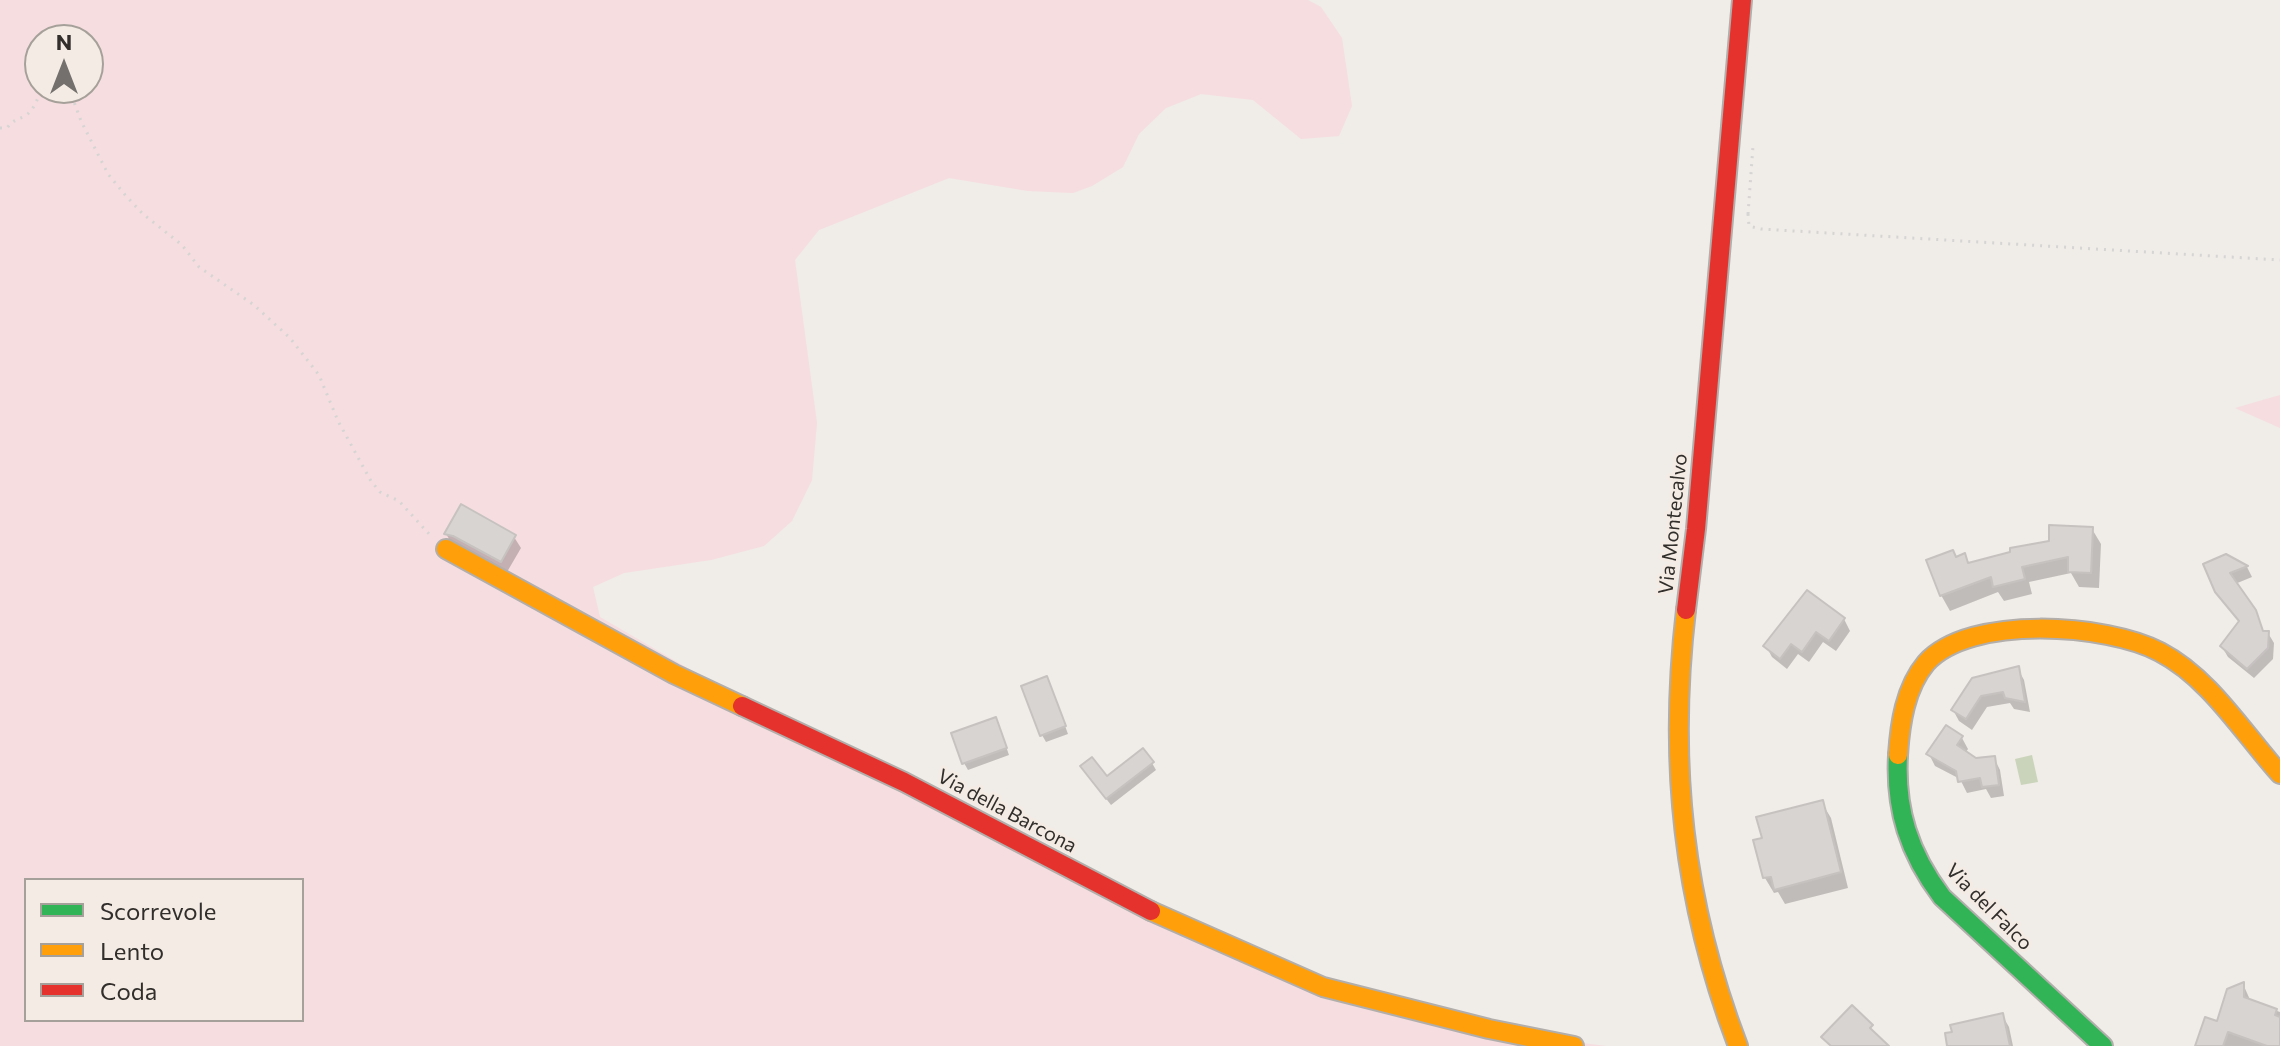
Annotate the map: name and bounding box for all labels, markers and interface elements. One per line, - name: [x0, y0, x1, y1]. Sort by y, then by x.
- north arrow: [24, 24, 104, 104]
- text: N: [56, 28, 72, 55]
- street label: Via Montecalvo: [1654, 452, 1692, 596]
- street label: Via della Barcona: [933, 764, 1081, 858]
- street label: Via del Falco: [1941, 859, 2037, 955]
- legend: [24, 878, 304, 1022]
- text: Scorrevole: [100, 896, 216, 925]
- text: Lento: [100, 936, 164, 965]
- text: Coda: [100, 976, 157, 1005]

